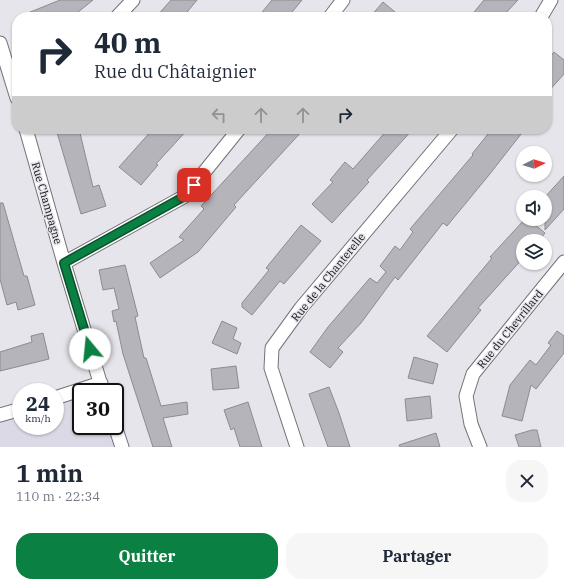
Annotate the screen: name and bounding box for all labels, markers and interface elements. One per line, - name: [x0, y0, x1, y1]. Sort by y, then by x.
- text: 40 m: [94, 24, 161, 61]
- icon: right: [28, 28, 80, 80]
- text: Rue du Châtaignier: [94, 60, 256, 83]
- icon: left: [208, 104, 230, 126]
- icon: ahead: [250, 104, 272, 126]
- icon: ahead: [292, 104, 314, 126]
- icon: right: [334, 104, 356, 126]
- north arrow: [516, 146, 552, 182]
- map controls: [516, 146, 552, 270]
- street label: Rue Champagne: [29, 160, 65, 246]
- pin: [177, 168, 211, 202]
- icon: arrive: [183, 174, 205, 196]
- button: sound: [516, 190, 552, 226]
- street label: Rue de la Chanterelle: [288, 230, 368, 324]
- button: layers: [516, 234, 552, 270]
- street label: Rue du Chevrillard: [474, 287, 546, 371]
- position arrow: [69, 328, 111, 370]
- speed limit sign: 30: [72, 383, 124, 435]
- text: 24: [26, 390, 50, 417]
- text: km/h: [25, 412, 51, 425]
- text: 1 min: [16, 457, 83, 489]
- button: close: [506, 460, 548, 502]
- text: 110 m · 22:34: [16, 488, 100, 505]
- button: Quitter: [16, 533, 278, 579]
- button: Partager: [286, 533, 548, 579]

